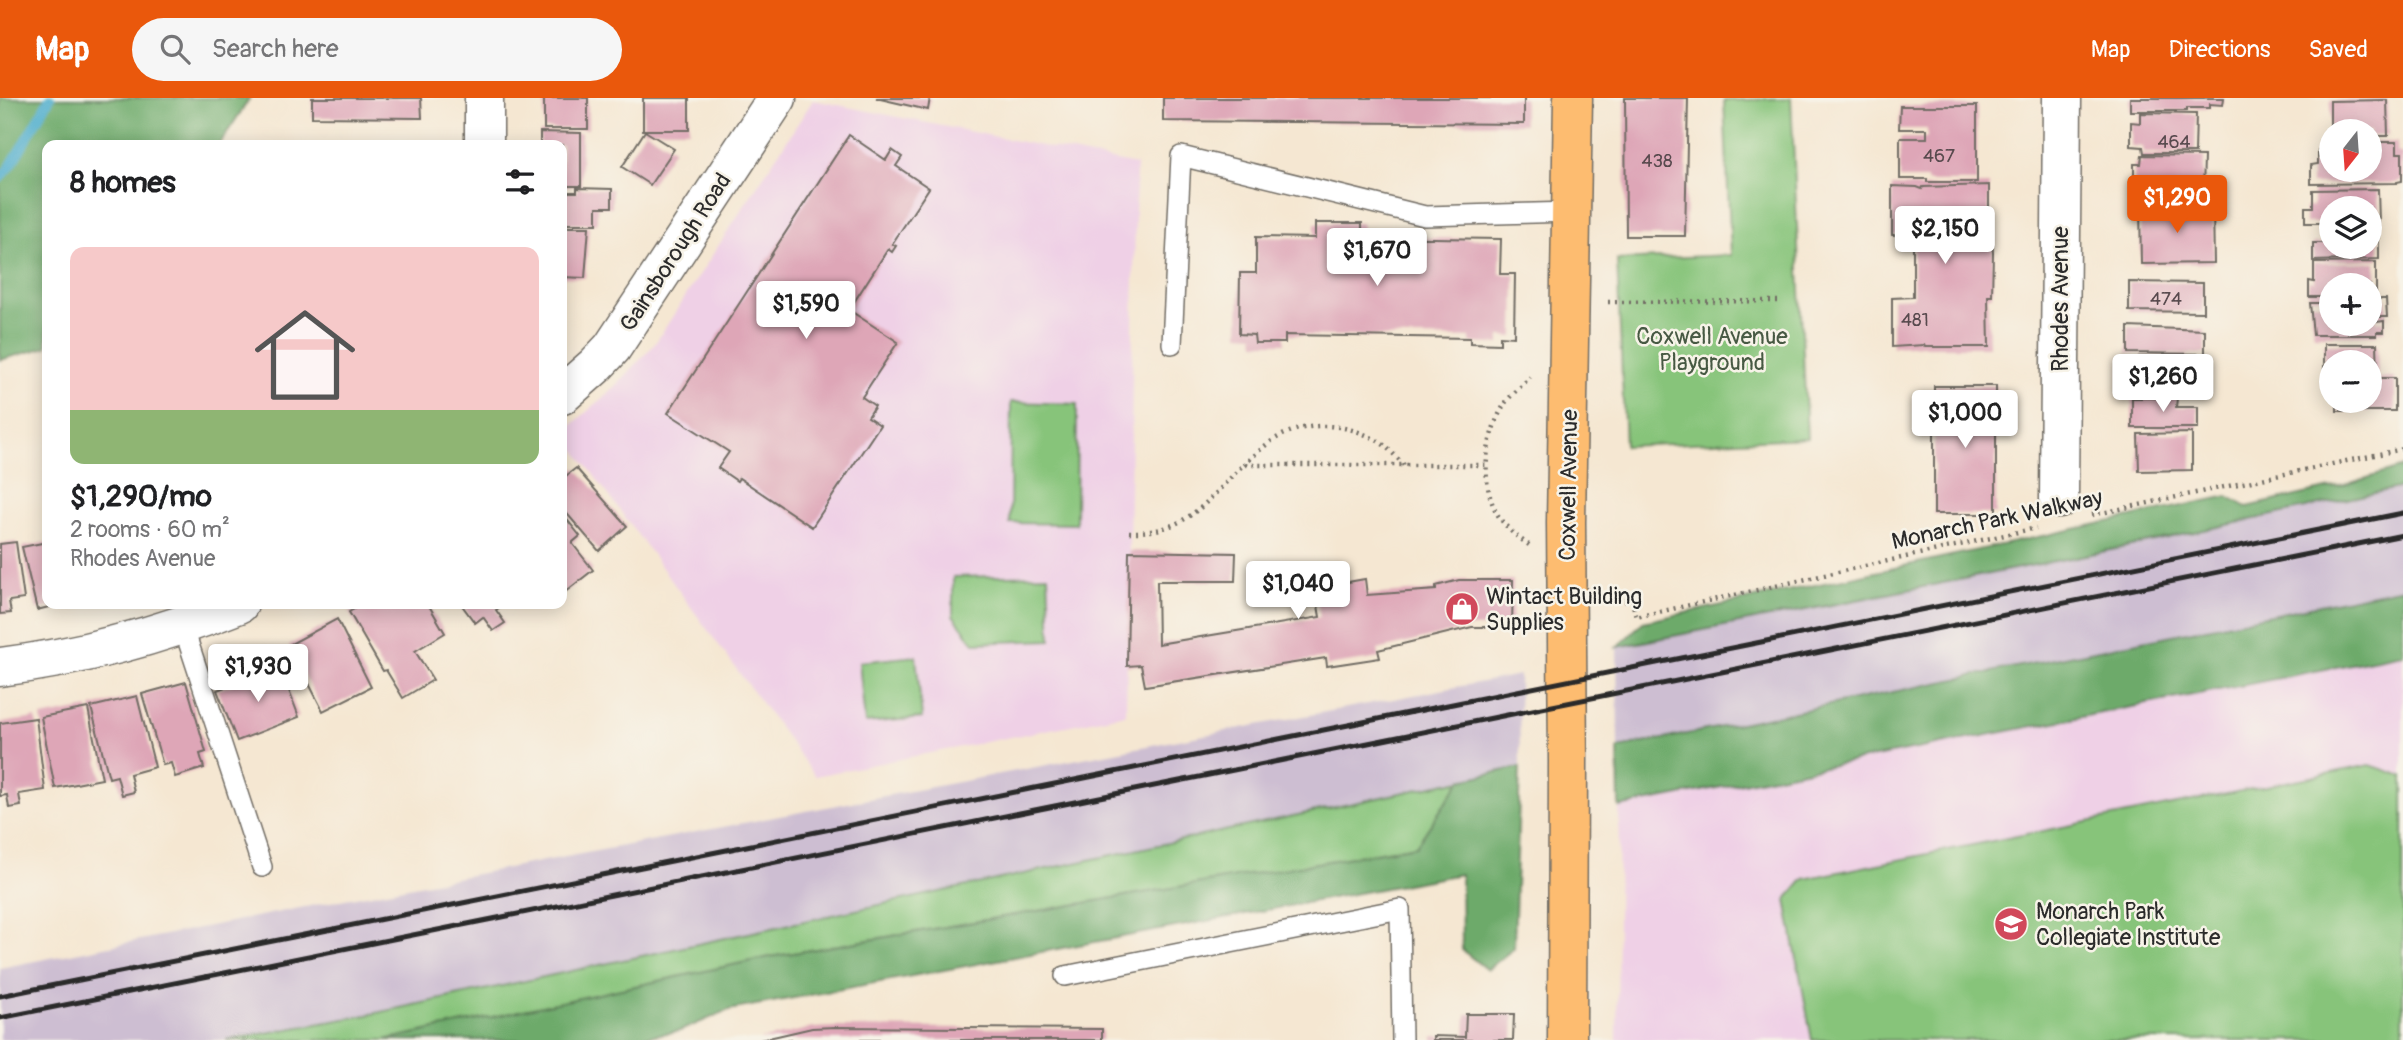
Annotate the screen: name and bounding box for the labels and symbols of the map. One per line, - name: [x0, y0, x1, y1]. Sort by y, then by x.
- north arrow: [2319, 119, 2382, 182]
- house number: 464: [2157, 130, 2191, 154]
- house number: 467: [1923, 144, 1955, 168]
- house number: 438: [1641, 149, 1673, 173]
- street label: Gainsborough Road: [613, 168, 737, 337]
- pin: $1,290: [2120, 176, 2234, 235]
- pin: $2,150: [1888, 206, 2002, 266]
- street label: Rhodes Avenue: [2046, 226, 2075, 372]
- pin: $1,670: [1320, 228, 1434, 288]
- pin: $1,590: [749, 282, 863, 341]
- house number: 474: [2150, 287, 2182, 311]
- house number: 481: [1901, 308, 1929, 332]
- park label: Coxwell Avenue Playground: [1636, 322, 1788, 377]
- pin: $1,260: [2106, 354, 2220, 414]
- pin: $1,000: [1908, 390, 2022, 450]
- street label: Coxwell Avenue: [1553, 408, 1584, 561]
- street label: Monarch Park Walkway: [1889, 483, 2105, 556]
- pin: $1,040: [1241, 561, 1355, 621]
- place label: Wintact Building Supplies: [1486, 582, 1642, 637]
- shop icon: Wintact Building Supplies: [1443, 590, 1481, 628]
- pin: $1,930: [201, 644, 315, 704]
- place label: Monarch Park Collegiate Institute: [2036, 897, 2221, 952]
- school or university icon: Monarch Park Collegiate Institute: [1992, 905, 2030, 943]

